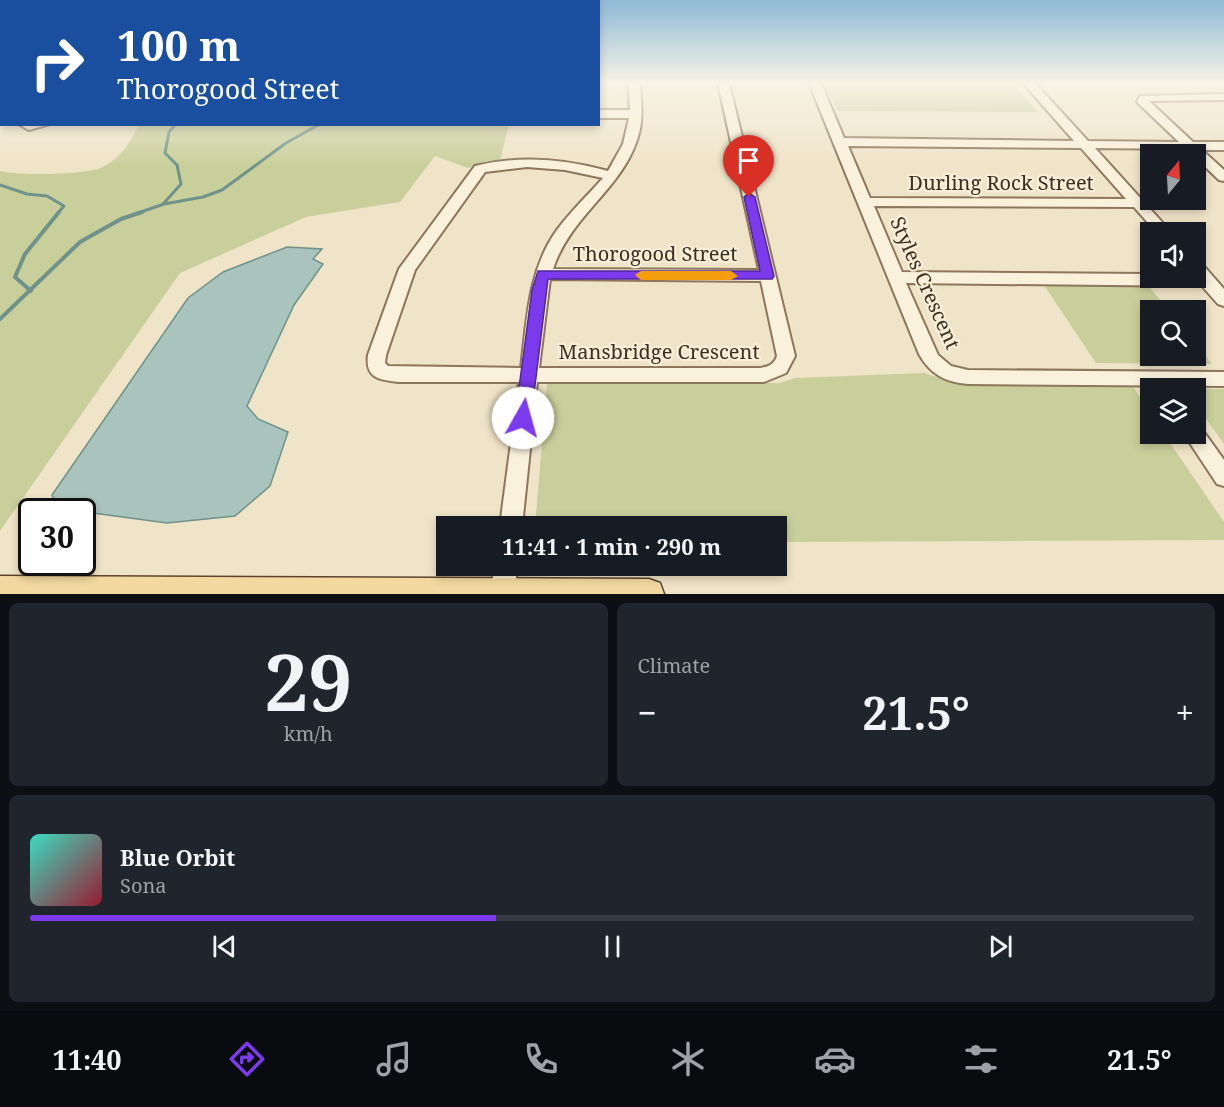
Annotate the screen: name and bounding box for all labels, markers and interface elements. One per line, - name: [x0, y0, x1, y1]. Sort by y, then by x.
- text: 100 m: [117, 16, 241, 73]
- icon: right: [18, 24, 96, 102]
- text: Thorogood Street: [117, 70, 339, 107]
- pin: [723, 135, 774, 197]
- icon: arrive: [732, 144, 765, 177]
- north arrow: [1140, 144, 1206, 210]
- map controls: [1140, 144, 1206, 444]
- street label: Durling Rock Street: [908, 169, 1094, 196]
- street label: Styles Crescent: [884, 212, 967, 353]
- button: sound: [1140, 222, 1206, 288]
- street label: Thorogood Street: [573, 240, 737, 267]
- button: search: [1140, 300, 1206, 366]
- street label: Mansbridge Crescent: [559, 338, 759, 365]
- button: layers: [1140, 378, 1206, 444]
- position arrow: [491, 386, 555, 450]
- speed limit sign: 30: [18, 498, 96, 576]
- text: 11:41 · 1 min · 290 m: [502, 531, 721, 561]
- text: 29: [264, 628, 352, 734]
- text: Climate: [638, 652, 710, 679]
- text: 21.5°: [862, 682, 970, 743]
- text: −: [638, 690, 657, 735]
- text: +: [1176, 690, 1194, 735]
- text: km/h: [284, 720, 333, 747]
- text: Blue Orbit: [120, 842, 235, 872]
- text: Sona: [120, 872, 167, 899]
- icon: previous: [208, 930, 241, 963]
- icon: pause: [596, 930, 629, 963]
- icon: next: [984, 930, 1017, 963]
- icon: directions: [226, 1038, 268, 1080]
- icon: music: [373, 1038, 415, 1080]
- icon: phone: [520, 1038, 562, 1080]
- icon: climate: [667, 1038, 709, 1080]
- icon: car: [814, 1038, 856, 1080]
- icon: filters: [960, 1038, 1002, 1080]
- text: 11:40: [52, 1041, 122, 1078]
- text: 21.5°: [1107, 1041, 1172, 1078]

